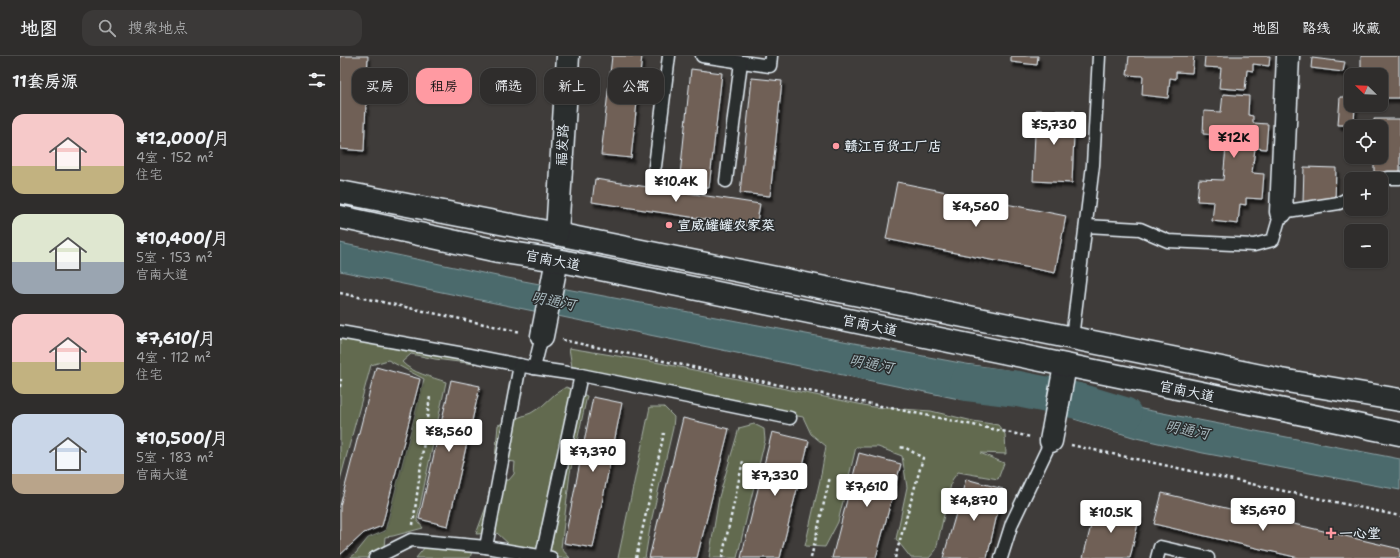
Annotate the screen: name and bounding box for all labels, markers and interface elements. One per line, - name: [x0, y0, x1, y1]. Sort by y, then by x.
- search box: [82, 10, 362, 46]
- text: 地图: [20, 16, 58, 41]
- icon: search: [96, 17, 118, 39]
- text: 搜索地点: [128, 18, 188, 38]
- text: 地图: [1252, 19, 1280, 37]
- text: 路线: [1302, 19, 1330, 37]
- text: 收藏: [1352, 19, 1380, 37]
- chip: 买房: [352, 68, 408, 104]
- chip: 租房: [416, 68, 472, 104]
- chip: 筛选: [480, 68, 536, 104]
- chip: 新上: [544, 68, 600, 104]
- chip: 公寓: [608, 68, 664, 104]
- north arrow: [1344, 68, 1388, 112]
- map controls: [1344, 68, 1388, 268]
- icon: filters: [306, 69, 328, 91]
- text: 11套房源: [12, 70, 78, 92]
- pin: ¥5,730: [1021, 112, 1087, 146]
- text: ¥5,730: [1031, 116, 1077, 133]
- button: locate: [1344, 120, 1388, 164]
- street label: 福发路: [552, 124, 572, 166]
- pin: ¥12K: [1210, 125, 1258, 159]
- text: ¥12,000/月: [136, 127, 230, 149]
- text: ¥12K: [1218, 129, 1250, 146]
- icon: home: [44, 130, 92, 178]
- place label: 赣江百货工厂店: [844, 137, 942, 155]
- marker: 赣江百货工厂店: [831, 141, 841, 151]
- text: 4室 · 152 m²: [136, 149, 214, 166]
- text: 住宅: [136, 166, 162, 183]
- pin: ¥10.4K: [643, 169, 709, 203]
- button: +: [1344, 172, 1388, 216]
- text: ¥10.4K: [654, 173, 698, 190]
- pin: ¥4,560: [943, 194, 1009, 228]
- text: ¥4,560: [952, 198, 1000, 215]
- place label: 宣威罐罐农家菜: [677, 216, 775, 234]
- marker: 宣威罐罐农家菜: [664, 220, 674, 230]
- button: −: [1344, 224, 1388, 268]
- text: ¥10,400/月: [136, 227, 228, 249]
- icon: home: [44, 230, 92, 278]
- street label: 官南大道: [524, 246, 582, 274]
- text: 5室 · 153 m²: [136, 249, 213, 266]
- text: 官南大道: [136, 266, 188, 283]
- water label: 明通河: [529, 287, 580, 316]
- street label: 官南大道: [841, 310, 899, 340]
- text: ¥7,610/月: [136, 327, 216, 349]
- icon: home: [44, 330, 92, 378]
- text: 4室 · 112 m²: [136, 349, 211, 366]
- water label: 明通河: [847, 350, 898, 379]
- text: 住宅: [136, 366, 162, 383]
- street label: 官南大道: [1158, 376, 1216, 406]
- water label: 明通河: [1163, 416, 1214, 445]
- pin: ¥8,560: [416, 419, 482, 453]
- text: ¥8,560: [425, 423, 473, 440]
- text: ¥10,500/月: [136, 427, 228, 449]
- icon: home: [44, 430, 92, 478]
- pin: ¥7,370: [560, 439, 626, 473]
- text: ¥7,370: [569, 443, 617, 460]
- text: 5室 · 183 m²: [136, 449, 214, 466]
- pin: ¥7,330: [742, 463, 808, 497]
- text: 官南大道: [136, 466, 188, 483]
- text: ¥7,330: [751, 467, 799, 484]
- pin: ¥7,610: [834, 474, 900, 508]
- text: ¥7,610: [845, 478, 889, 495]
- pin: ¥4,870: [941, 488, 1007, 522]
- text: ¥4,870: [950, 492, 998, 509]
- pin: ¥5,670: [1230, 498, 1296, 532]
- pin: ¥10.5K: [1078, 500, 1144, 534]
- text: ¥5,670: [1240, 502, 1286, 519]
- text: ¥10.5K: [1089, 504, 1133, 521]
- place label: 一心堂: [1339, 524, 1381, 542]
- marker: 一心堂: [1326, 528, 1336, 538]

